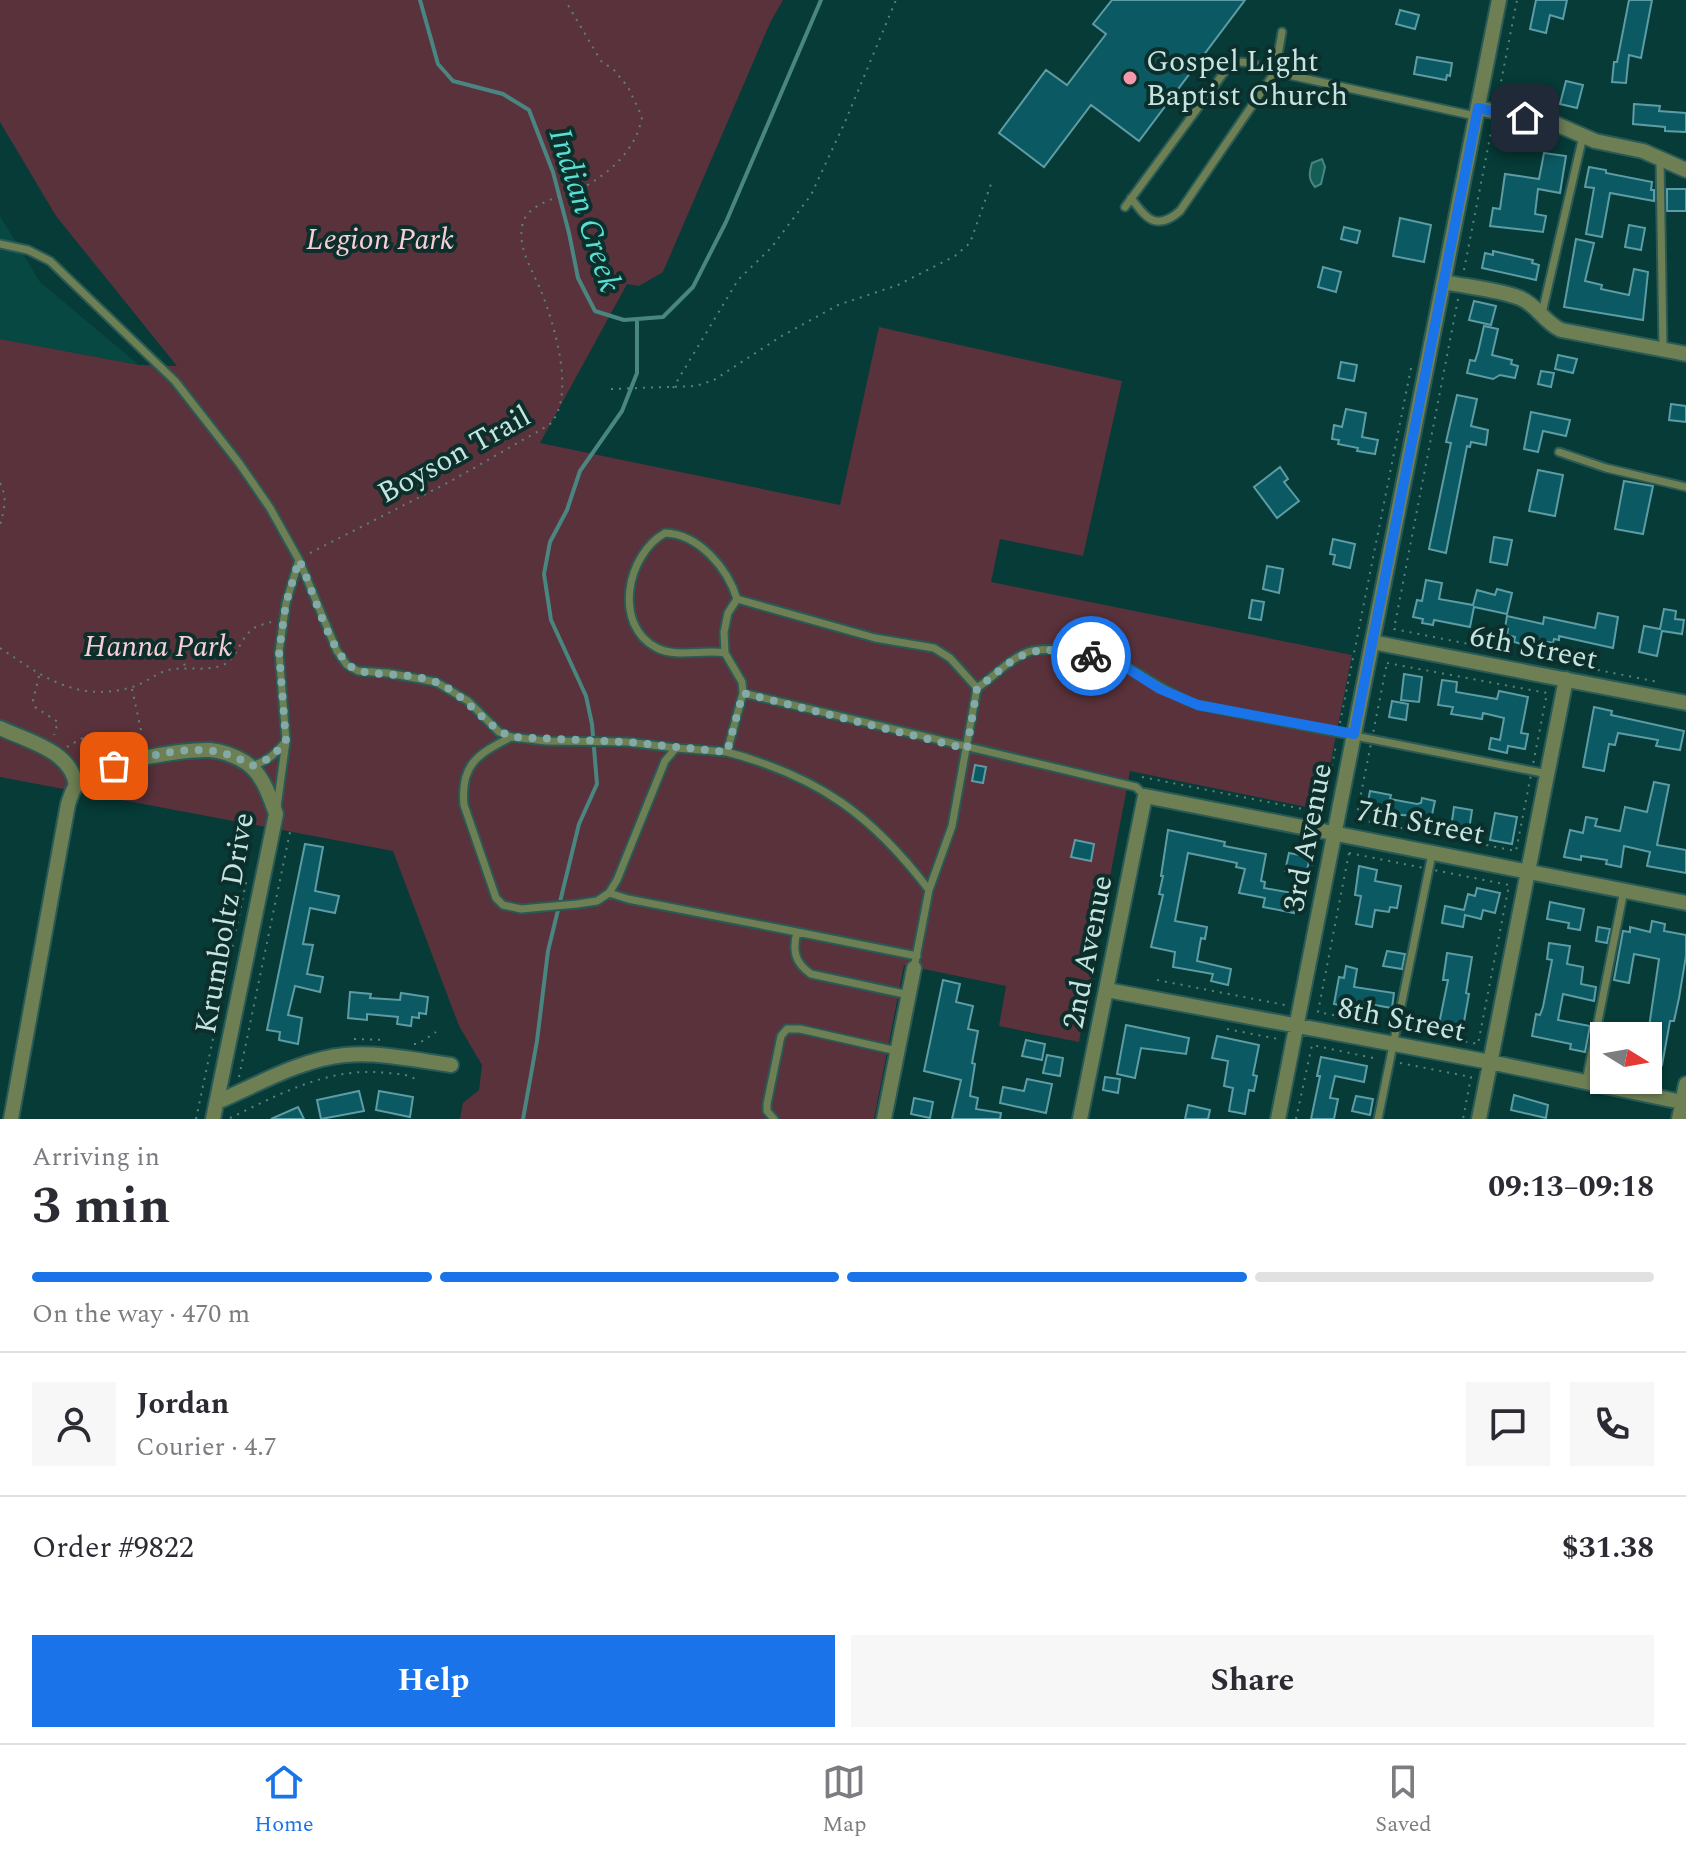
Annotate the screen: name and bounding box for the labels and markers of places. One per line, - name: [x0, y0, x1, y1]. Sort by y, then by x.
- place label: Gospel Light Baptist Church: [1146, 39, 1348, 119]
- marker: Gospel Light Baptist Church: [1121, 69, 1139, 87]
- pin: [1491, 84, 1559, 152]
- pin: [80, 732, 148, 800]

